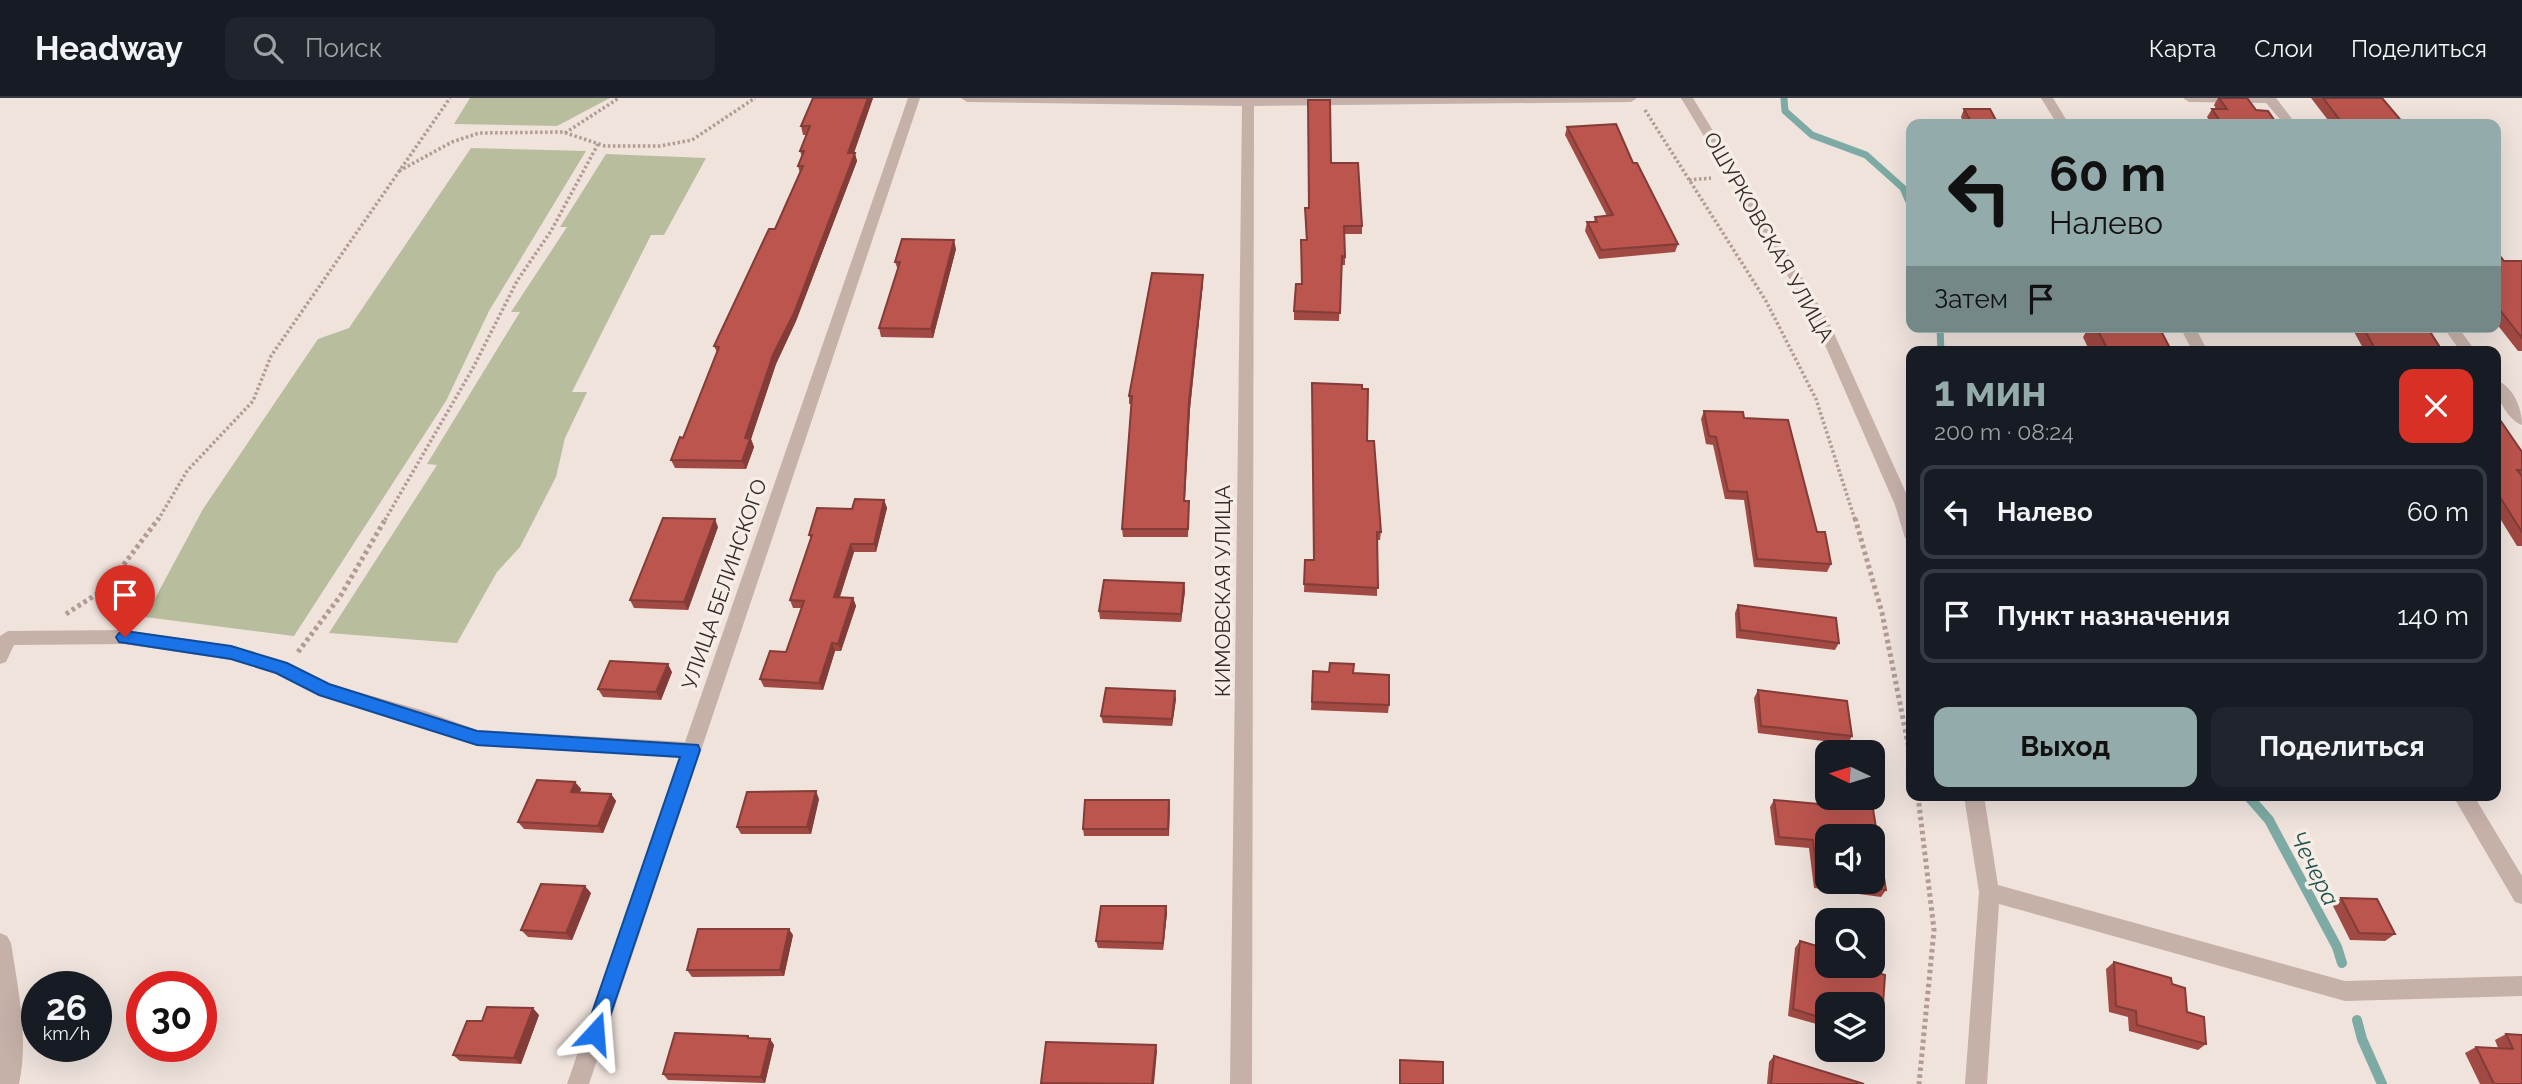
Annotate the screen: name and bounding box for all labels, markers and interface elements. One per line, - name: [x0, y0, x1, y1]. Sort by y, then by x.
- search box: [225, 17, 715, 80]
- text: Headway: [35, 29, 183, 68]
- icon: search: [249, 29, 287, 67]
- text: Поиск: [305, 33, 382, 63]
- text: Карта: [2149, 34, 2216, 63]
- text: Слои: [2254, 34, 2313, 63]
- text: Поделиться: [2351, 34, 2487, 63]
- street label: ОШУРКОВСКАЯ УЛИЦА: [1699, 128, 1839, 346]
- text: 60 m: [2049, 145, 2166, 202]
- icon: left: [1934, 147, 2025, 238]
- text: Налево: [2049, 204, 2163, 241]
- icon: arrive: [2022, 280, 2060, 318]
- text: Затем: [1934, 284, 2008, 314]
- text: 1 мин: [1934, 367, 2047, 416]
- button: close: [2399, 369, 2473, 443]
- text: 200 m · 08:24: [1934, 418, 2074, 445]
- street label: УЛИЦА БЕЛИНСКОГО: [676, 475, 772, 693]
- street label: КИМОВСКАЯ УЛИЦА: [1210, 485, 1235, 697]
- icon: left: [1938, 493, 1976, 531]
- text: Налево: [1997, 497, 2093, 527]
- text: 60 m: [2407, 497, 2469, 527]
- pin: [95, 565, 155, 637]
- icon: arrive: [106, 576, 144, 614]
- icon: arrive: [1938, 597, 1976, 635]
- text: Пункт назначения: [1997, 601, 2230, 631]
- text: 140 m: [2397, 601, 2469, 631]
- button: Выход: [1934, 707, 2197, 787]
- button: Поделиться: [2211, 707, 2473, 787]
- north arrow: [1815, 740, 1885, 810]
- map controls: [1815, 740, 1885, 1062]
- button: sound: [1815, 824, 1885, 894]
- water label: Чечера: [2285, 826, 2345, 910]
- button: search: [1815, 908, 1885, 978]
- speed limit sign: 30: [126, 971, 217, 1062]
- text: 26: [46, 987, 87, 1028]
- button: layers: [1815, 992, 1885, 1062]
- position arrow: [558, 996, 632, 1070]
- text: km/h: [43, 1023, 90, 1044]

